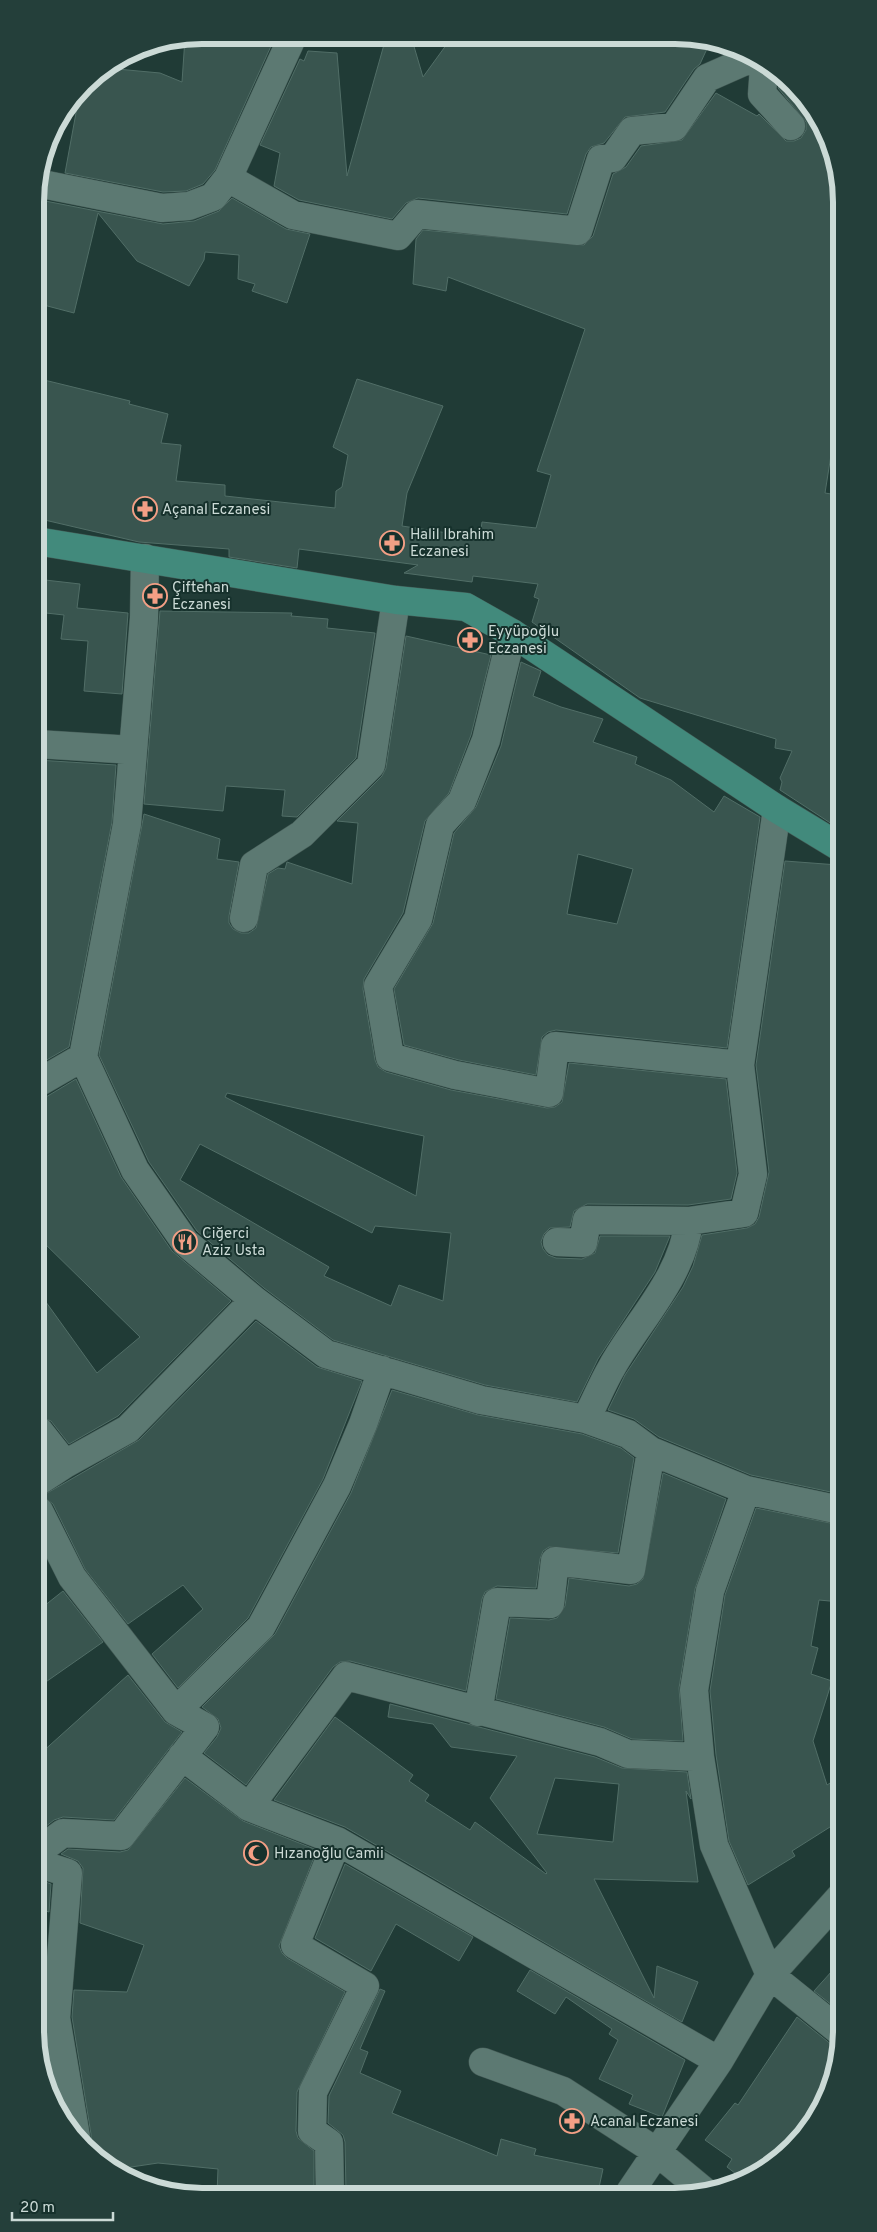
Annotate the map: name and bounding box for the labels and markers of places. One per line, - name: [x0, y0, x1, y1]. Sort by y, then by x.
- pharmacy icon: Açanal Eczanesi: [132, 496, 158, 522]
- place label: Açanal Eczanesi: [162, 501, 270, 520]
- place label: Halil Ibrahim Eczanesi: [410, 526, 494, 562]
- pharmacy icon: Halil Ibrahim Eczanesi: [379, 530, 405, 556]
- place label: Çiftehan Eczanesi: [172, 579, 231, 615]
- pharmacy icon: Çiftehan Eczanesi: [142, 583, 168, 609]
- place label: Eyyüpoğlu Eczanesi: [488, 623, 559, 659]
- pharmacy icon: Eyyüpoğlu Eczanesi: [457, 627, 483, 653]
- place label: Ciğerci Aziz Usta: [202, 1225, 265, 1261]
- restaurant icon: Ciğerci Aziz Usta: [172, 1229, 198, 1255]
- mosque icon: Hızanoğlu Camii: [243, 1840, 269, 1866]
- place label: Hızanoğlu Camii: [274, 1845, 384, 1864]
- pharmacy icon: Acanal Eczanesi: [559, 2108, 585, 2134]
- place label: Acanal Eczanesi: [590, 2113, 698, 2132]

